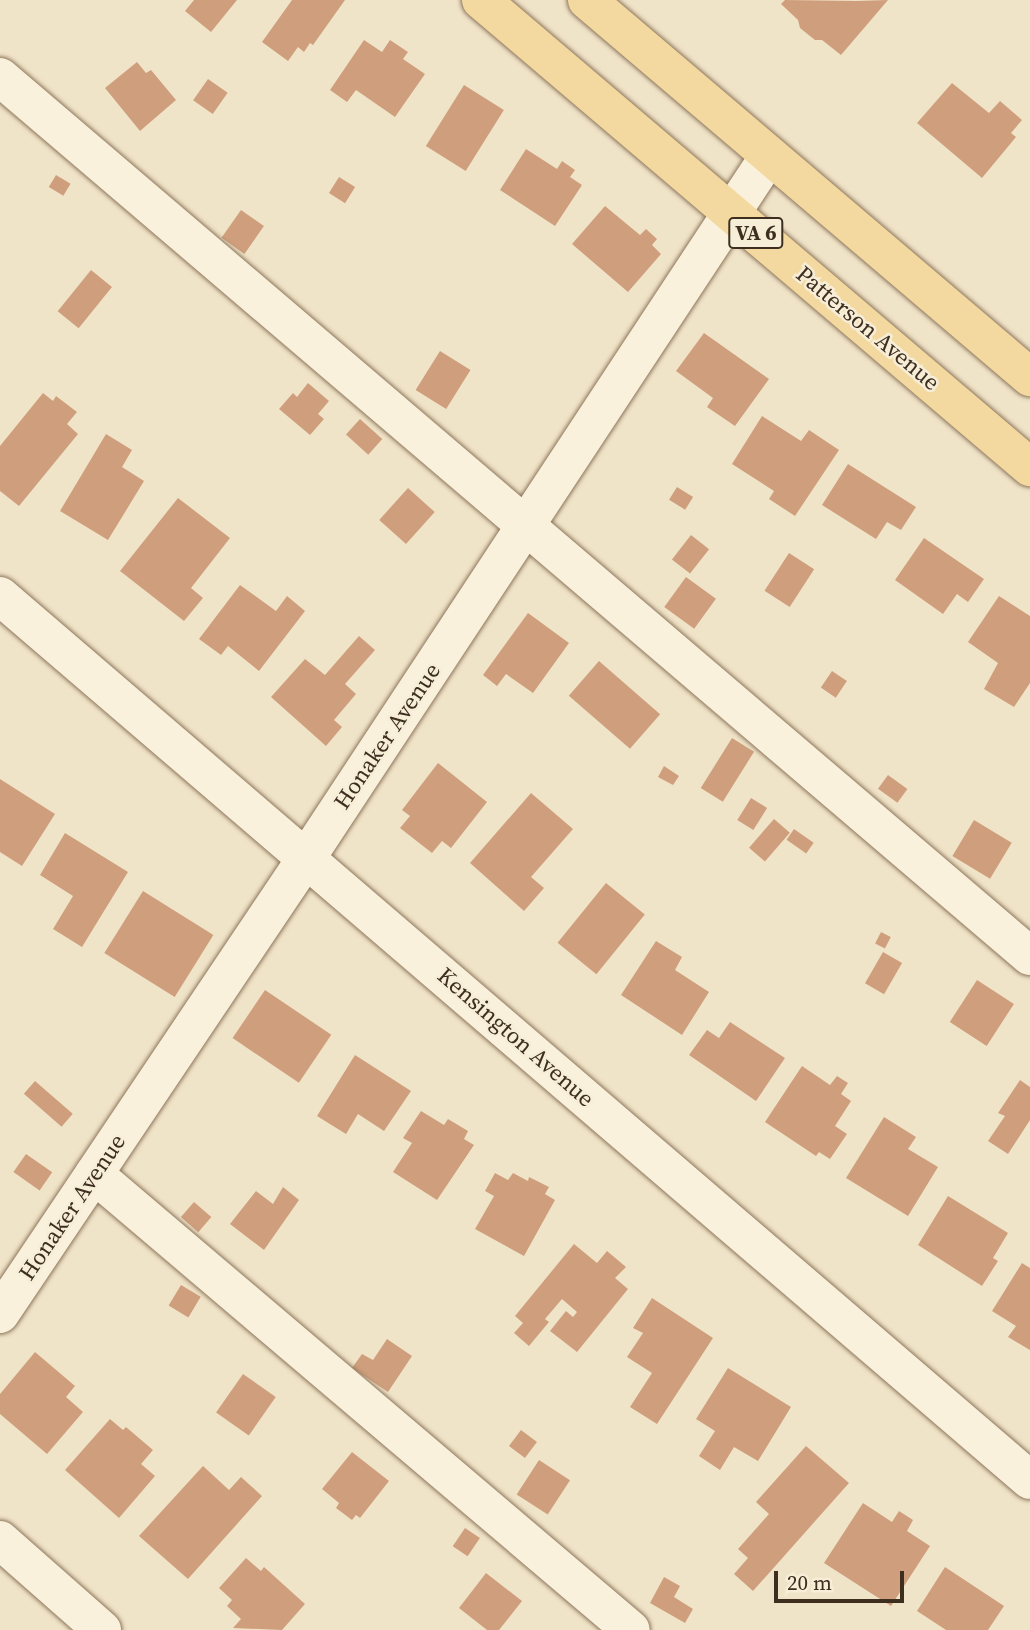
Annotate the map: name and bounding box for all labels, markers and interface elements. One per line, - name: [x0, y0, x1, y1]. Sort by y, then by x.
- road number: VA 6: [728, 216, 784, 250]
- street label: Patterson Avenue: [791, 260, 945, 396]
- street label: Honaker Avenue: [328, 658, 446, 814]
- street label: Kensington Avenue: [432, 962, 600, 1112]
- street label: Honaker Avenue: [13, 1129, 131, 1285]
- scale bar: [778, 1556, 908, 1600]
- text: 20 m: [787, 1568, 832, 1597]

